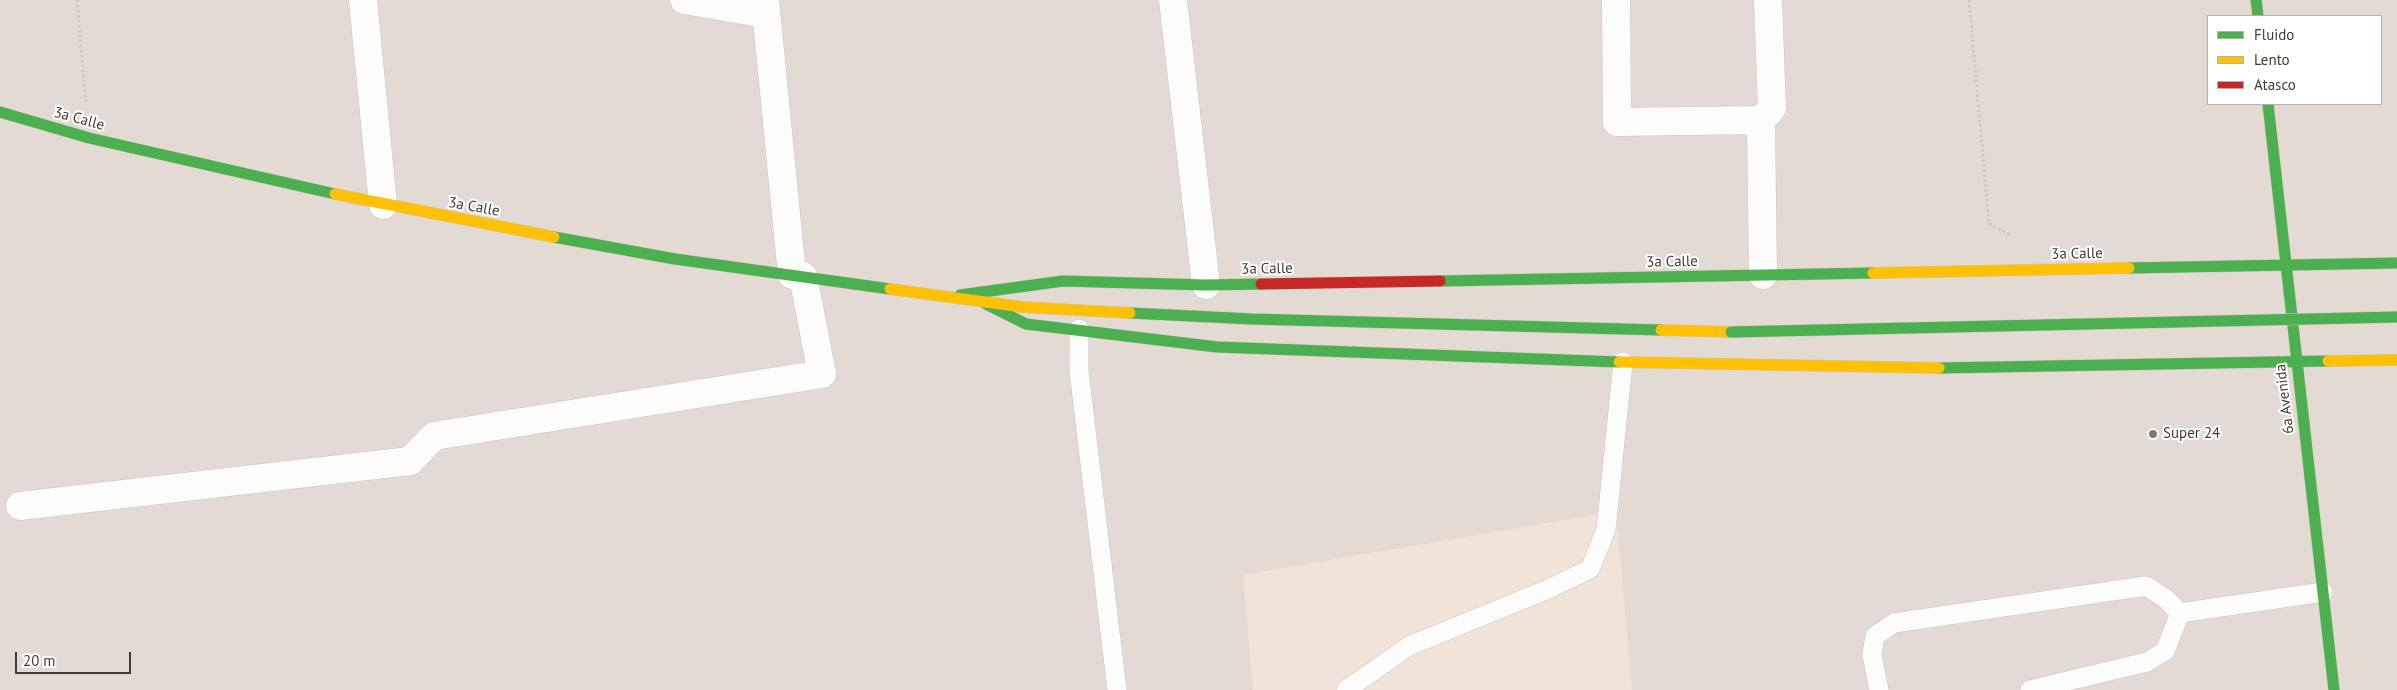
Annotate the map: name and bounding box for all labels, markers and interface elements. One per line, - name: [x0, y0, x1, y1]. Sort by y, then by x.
- legend: [2207, 15, 2382, 105]
- text: Fluido: [2254, 25, 2294, 44]
- text: Lento: [2254, 50, 2290, 69]
- text: Atasco: [2254, 75, 2296, 94]
- street label: 3a Calle: [52, 104, 106, 134]
- street label: 3a Calle: [447, 194, 501, 220]
- street label: 3a Calle: [2051, 245, 2103, 263]
- street label: 3a Calle: [1646, 253, 1698, 271]
- street label: 3a Calle: [1241, 260, 1293, 278]
- street label: 6a Avenida: [2272, 363, 2298, 435]
- place label: Super 24: [2163, 425, 2220, 443]
- marker: Super 24: [2147, 428, 2159, 440]
- scale bar: [18, 642, 134, 674]
- text: 20 m: [23, 651, 56, 670]

